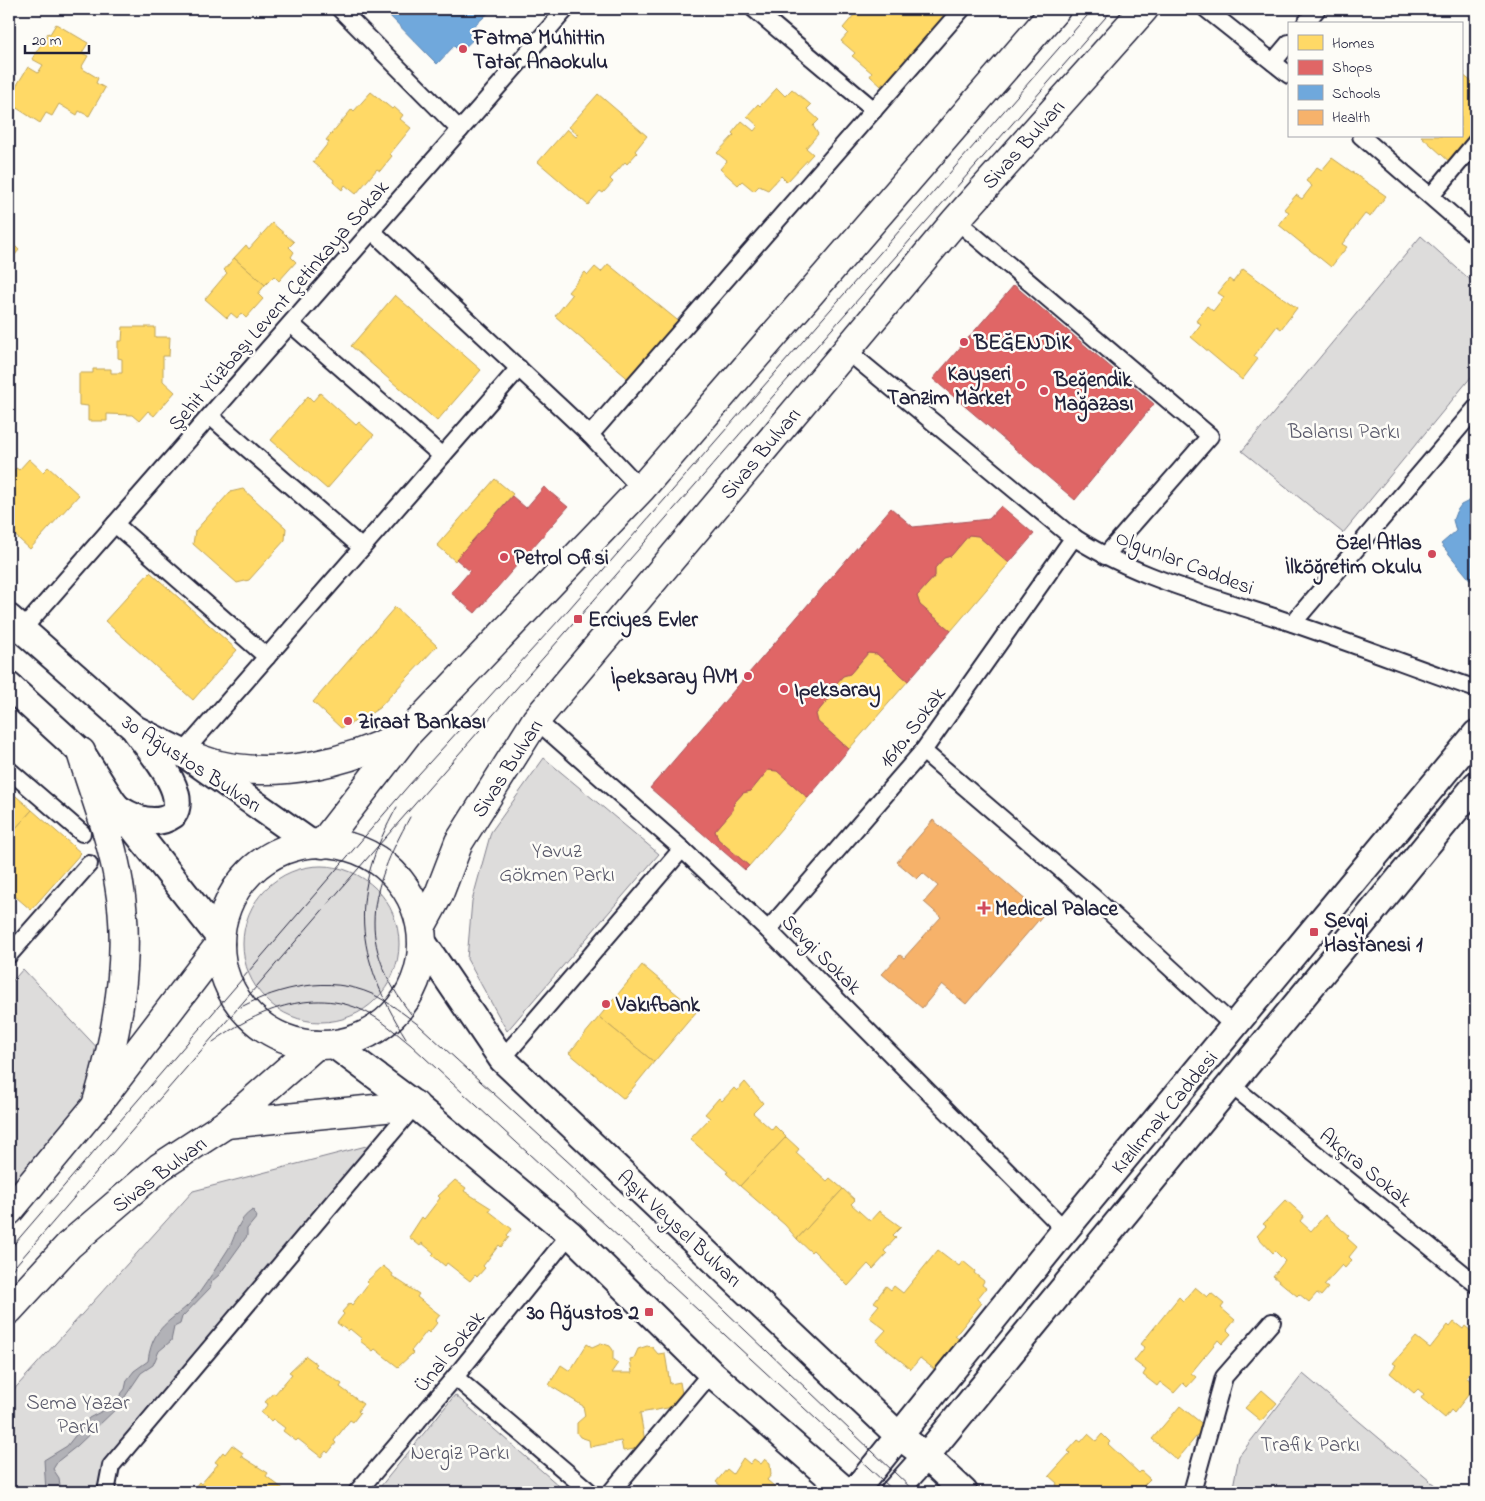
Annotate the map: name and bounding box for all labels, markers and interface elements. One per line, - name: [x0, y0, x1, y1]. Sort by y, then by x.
- scale bar: [25, 22, 89, 54]
- legend: [1288, 22, 1462, 138]
- place label: Fatma Muhittin Tatar Anaokulu: [472, 24, 608, 78]
- text: 20 m: [32, 30, 62, 52]
- text: Homes: [1332, 33, 1375, 55]
- marker: Fatma Muhittin Tatar Anaokulu: [457, 43, 469, 55]
- text: Shops: [1332, 57, 1372, 79]
- text: Schools: [1332, 83, 1381, 105]
- street label: Sivas Bulvarı: [976, 94, 1073, 197]
- text: Health: [1332, 107, 1370, 129]
- street label: Şehit Yüzbaşı Levent Çetinkaya Sokak: [162, 174, 399, 440]
- place label: BEĞENDİK: [973, 329, 1072, 359]
- marker: BEĞENDİK: [958, 336, 970, 348]
- place label: Kayseri Tanzim Market: [887, 360, 1012, 414]
- place label: Beğendik Mağazası: [1053, 366, 1134, 422]
- marker: Kayseri Tanzim Market: [1015, 379, 1027, 391]
- marker: Beğendik Mağazası: [1038, 385, 1050, 397]
- street label: Sivas Bulvarı: [714, 402, 809, 507]
- park label: Balarısı Parkı: [1287, 418, 1400, 448]
- street label: Olgunlar Caddesi: [1110, 524, 1258, 606]
- place label: Özel Atlas İlköğretim Okulu: [1285, 529, 1422, 585]
- place label: Petrol Ofisi: [514, 544, 609, 574]
- marker: Özel Atlas İlköğretim Okulu: [1426, 548, 1438, 560]
- marker: Petrol Ofisi: [498, 551, 510, 563]
- place label: Erciyes Evler: [588, 606, 698, 638]
- marker: Erciyes Evler: [572, 613, 584, 625]
- place label: İpeksaray AVM: [611, 663, 738, 695]
- marker: İpeksaray AVM: [742, 670, 754, 682]
- place label: Ipeksaray: [794, 676, 881, 708]
- street label: 1610. Sokak: [873, 681, 955, 775]
- marker: Ipeksaray: [778, 683, 790, 695]
- street label: 30 Ağustos Bulvarı: [114, 708, 267, 823]
- place label: Ziraat Bankası: [358, 708, 486, 738]
- street label: Sivas Bulvarı: [466, 714, 552, 824]
- marker: Ziraat Bankası: [342, 715, 354, 727]
- park label: Yavuz Gökmen Parkı: [499, 837, 615, 891]
- place label: Medical Palace: [995, 895, 1119, 925]
- marker: Medical Palace: [977, 901, 991, 915]
- place label: Sevgi Hastanesi 1: [1324, 907, 1423, 961]
- street label: Sevgi Sokak: [772, 908, 868, 1004]
- marker: Sevgi Hastanesi 1: [1308, 926, 1320, 938]
- place label: Vakıfbank: [615, 991, 701, 1021]
- marker: Vakıfbank: [600, 998, 612, 1010]
- street label: Kızılırmak Caddesi: [1105, 1045, 1226, 1181]
- street label: Akçıra Sokak: [1312, 1122, 1418, 1216]
- street label: Sivas Bulvarı: [106, 1130, 214, 1221]
- street label: Aşık Veysel Bulvarı: [608, 1164, 748, 1297]
- place label: 30 Ağustos 2: [526, 1299, 640, 1331]
- street label: Ünal Sokak: [408, 1304, 493, 1399]
- marker: 30 Ağustos 2: [643, 1306, 655, 1318]
- park label: Sema Yazar Parkı: [26, 1389, 130, 1443]
- park label: Trafik Parkı: [1260, 1431, 1360, 1461]
- park label: Nergiz Parkı: [410, 1439, 510, 1471]

